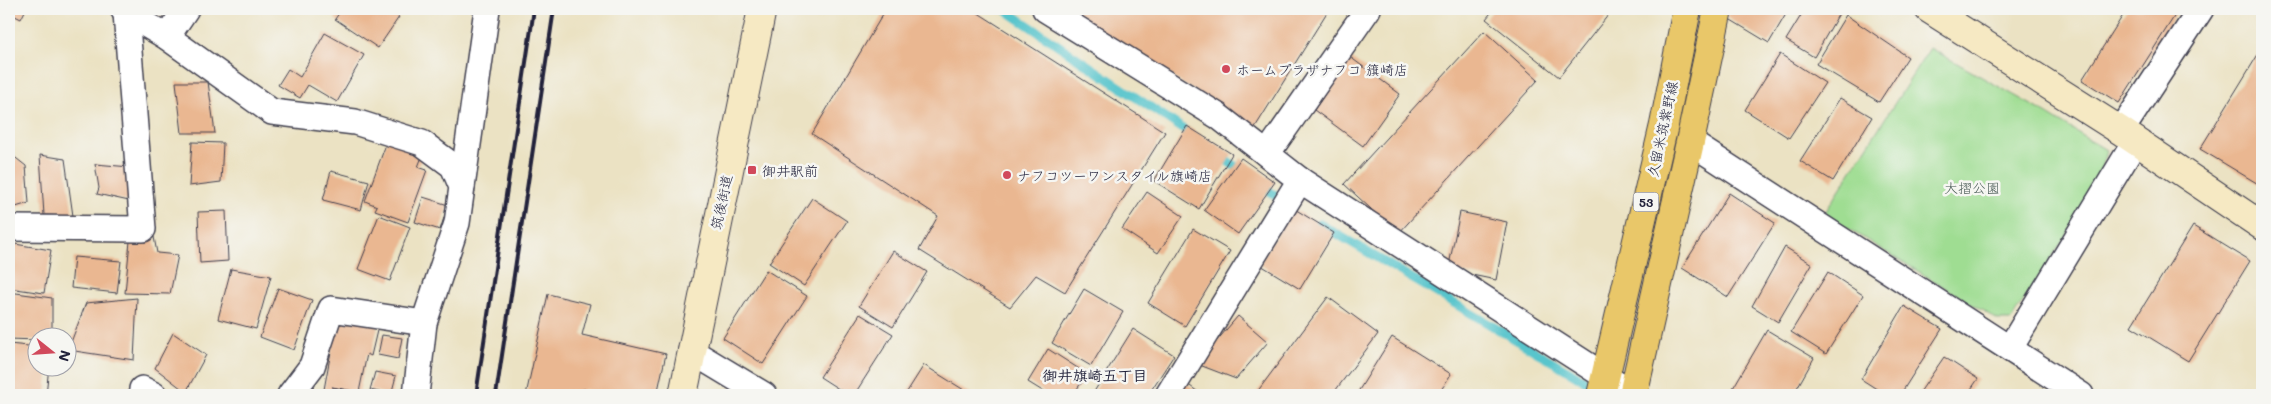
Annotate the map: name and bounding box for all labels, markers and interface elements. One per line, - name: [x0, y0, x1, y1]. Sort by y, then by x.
- place label: ホームプラザナフコ 籏崎店: [1236, 60, 1408, 79]
- marker: ホームプラザナフコ 籏崎店: [1220, 63, 1232, 75]
- street label: 久留米筑紫野線: [1643, 79, 1681, 179]
- place label: 御井駅前: [762, 161, 818, 180]
- marker: 御井駅前: [746, 164, 758, 176]
- place label: ナフコツーワンスタイル旗崎店: [1017, 166, 1212, 185]
- marker: ナフコツーワンスタイル旗崎店: [1001, 169, 1013, 181]
- street label: 筑後街道: [706, 173, 736, 231]
- park label: 大摺公園: [1944, 178, 2000, 197]
- road number: 53: [1634, 192, 1658, 212]
- north arrow: [28, 326, 78, 376]
- text: N: [54, 348, 76, 364]
- district label: 御井旗崎五丁目: [1042, 365, 1148, 385]

